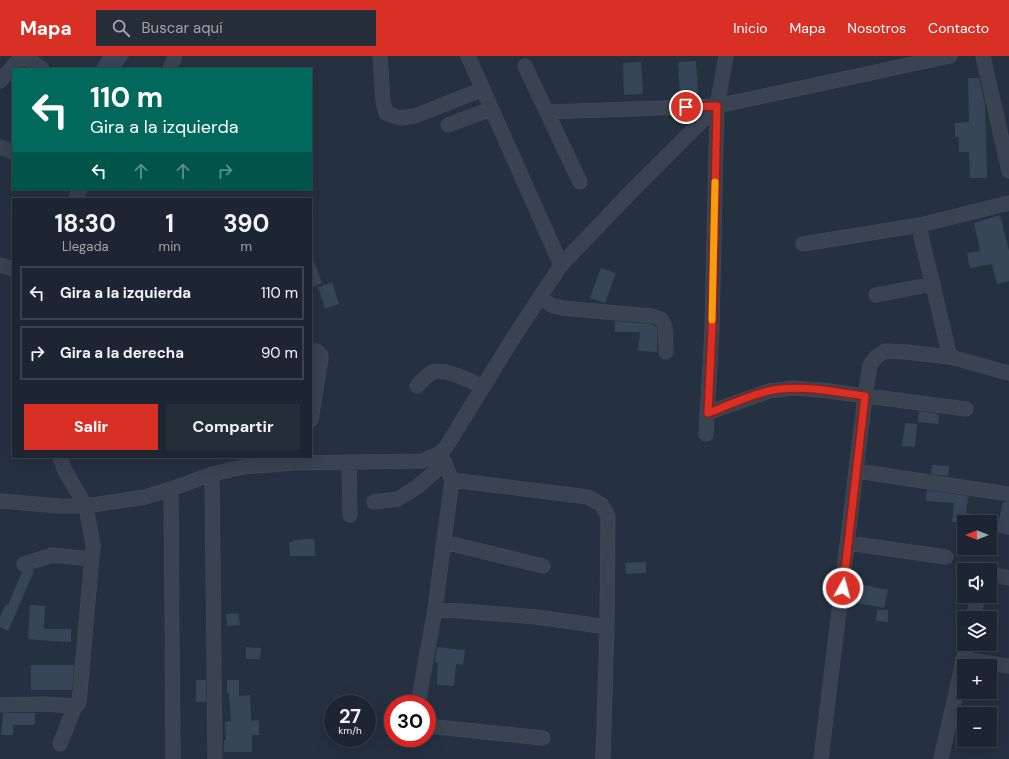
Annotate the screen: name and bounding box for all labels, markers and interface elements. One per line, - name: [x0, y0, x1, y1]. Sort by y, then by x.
- search box: [96, 10, 376, 46]
- text: Mapa: [20, 16, 72, 41]
- icon: search: [110, 17, 132, 39]
- text: Buscar aquí: [142, 18, 223, 38]
- text: Inicio: [733, 19, 768, 37]
- text: Mapa: [790, 19, 825, 37]
- text: Nosotros: [847, 19, 906, 37]
- text: Contacto: [928, 19, 989, 37]
- text: 110 m: [90, 79, 163, 116]
- icon: left: [24, 84, 76, 136]
- pin: [669, 90, 703, 124]
- icon: arrive: [675, 96, 697, 118]
- text: Gira a la izquierda: [90, 115, 238, 139]
- icon: left: [88, 160, 110, 182]
- icon: ahead: [130, 160, 152, 182]
- icon: ahead: [172, 160, 194, 182]
- icon: right: [214, 160, 236, 182]
- text: 18:30: [55, 208, 116, 239]
- text: 1: [165, 208, 174, 239]
- text: 390: [223, 208, 269, 239]
- text: Llegada: [62, 238, 109, 255]
- text: min: [159, 238, 181, 255]
- text: m: [241, 238, 252, 255]
- icon: left: [26, 282, 48, 304]
- text: Gira a la izquierda: [60, 283, 191, 303]
- text: 110 m: [261, 283, 298, 303]
- icon: right: [26, 342, 48, 364]
- text: Gira a la derecha: [60, 343, 184, 363]
- text: 90 m: [261, 343, 298, 363]
- button: Salir: [24, 404, 158, 450]
- button: Compartir: [166, 404, 300, 450]
- north arrow: [957, 515, 997, 555]
- map controls: [957, 515, 997, 747]
- button: sound: [957, 563, 997, 603]
- position arrow: [822, 567, 864, 609]
- button: layers: [957, 611, 997, 651]
- button: +: [957, 659, 997, 699]
- speed limit sign: 30: [384, 695, 436, 747]
- text: 27: [339, 703, 361, 729]
- button: −: [957, 707, 997, 747]
- text: km/h: [338, 724, 362, 737]

